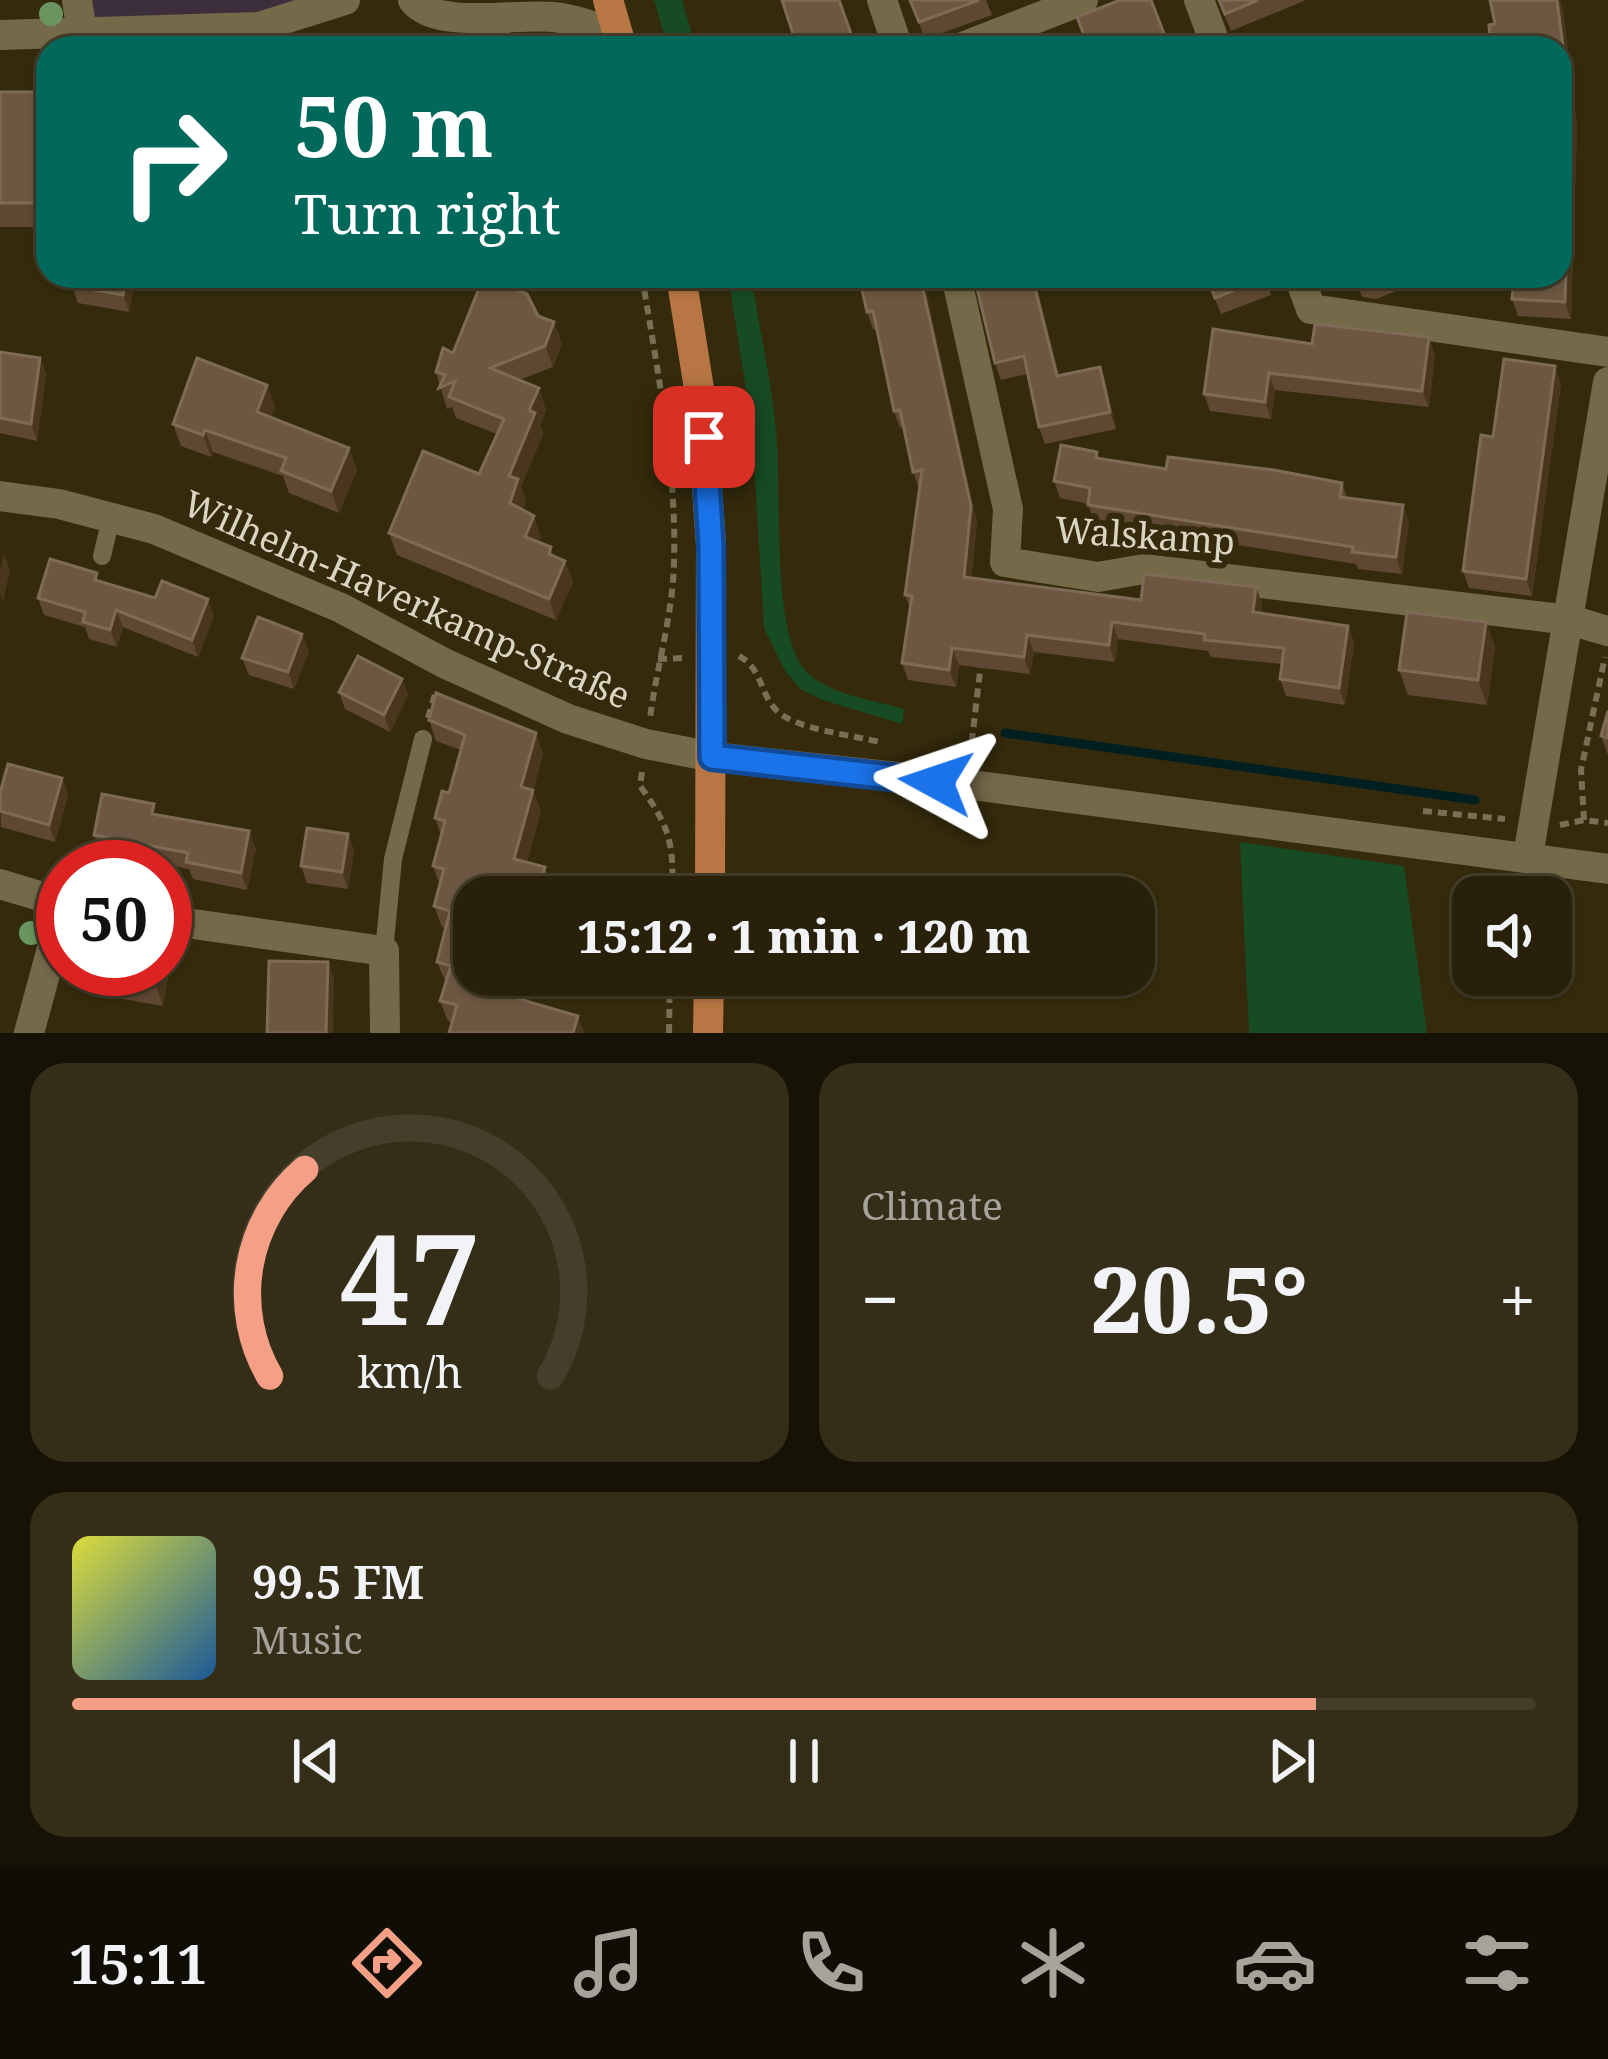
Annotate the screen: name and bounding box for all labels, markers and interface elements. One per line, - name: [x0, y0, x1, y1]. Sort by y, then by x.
- text: 50 m: [294, 67, 494, 182]
- icon: right: [96, 84, 252, 240]
- text: Turn right: [294, 176, 561, 250]
- pin: [653, 386, 755, 488]
- icon: arrive: [671, 404, 737, 470]
- street label: Wilhelm-Haverkamp-Straße: [176, 478, 638, 720]
- street label: Walskamp: [1053, 504, 1237, 566]
- position arrow: [873, 719, 999, 845]
- speed limit sign: 50: [36, 840, 192, 996]
- map controls: [1452, 876, 1572, 996]
- button: sound: [1452, 876, 1572, 996]
- text: 15:12 · 1 min · 120 m: [577, 905, 1031, 966]
- text: Climate: [861, 1178, 1003, 1231]
- text: 47: [339, 1192, 480, 1362]
- text: 20.5°: [1091, 1237, 1308, 1359]
- text: −: [861, 1253, 899, 1343]
- text: +: [1499, 1253, 1536, 1343]
- text: km/h: [357, 1341, 462, 1400]
- text: 99.5 FM: [252, 1551, 424, 1612]
- text: Music: [252, 1612, 363, 1665]
- icon: previous: [283, 1728, 349, 1794]
- icon: pause: [771, 1728, 837, 1794]
- icon: next: [1259, 1728, 1325, 1794]
- icon: directions: [345, 1921, 429, 2005]
- icon: music: [567, 1921, 651, 2005]
- icon: phone: [789, 1921, 873, 2005]
- icon: climate: [1011, 1921, 1095, 2005]
- icon: car: [1233, 1921, 1317, 2005]
- icon: filters: [1455, 1921, 1539, 2005]
- text: 15:11: [69, 1926, 207, 2000]

